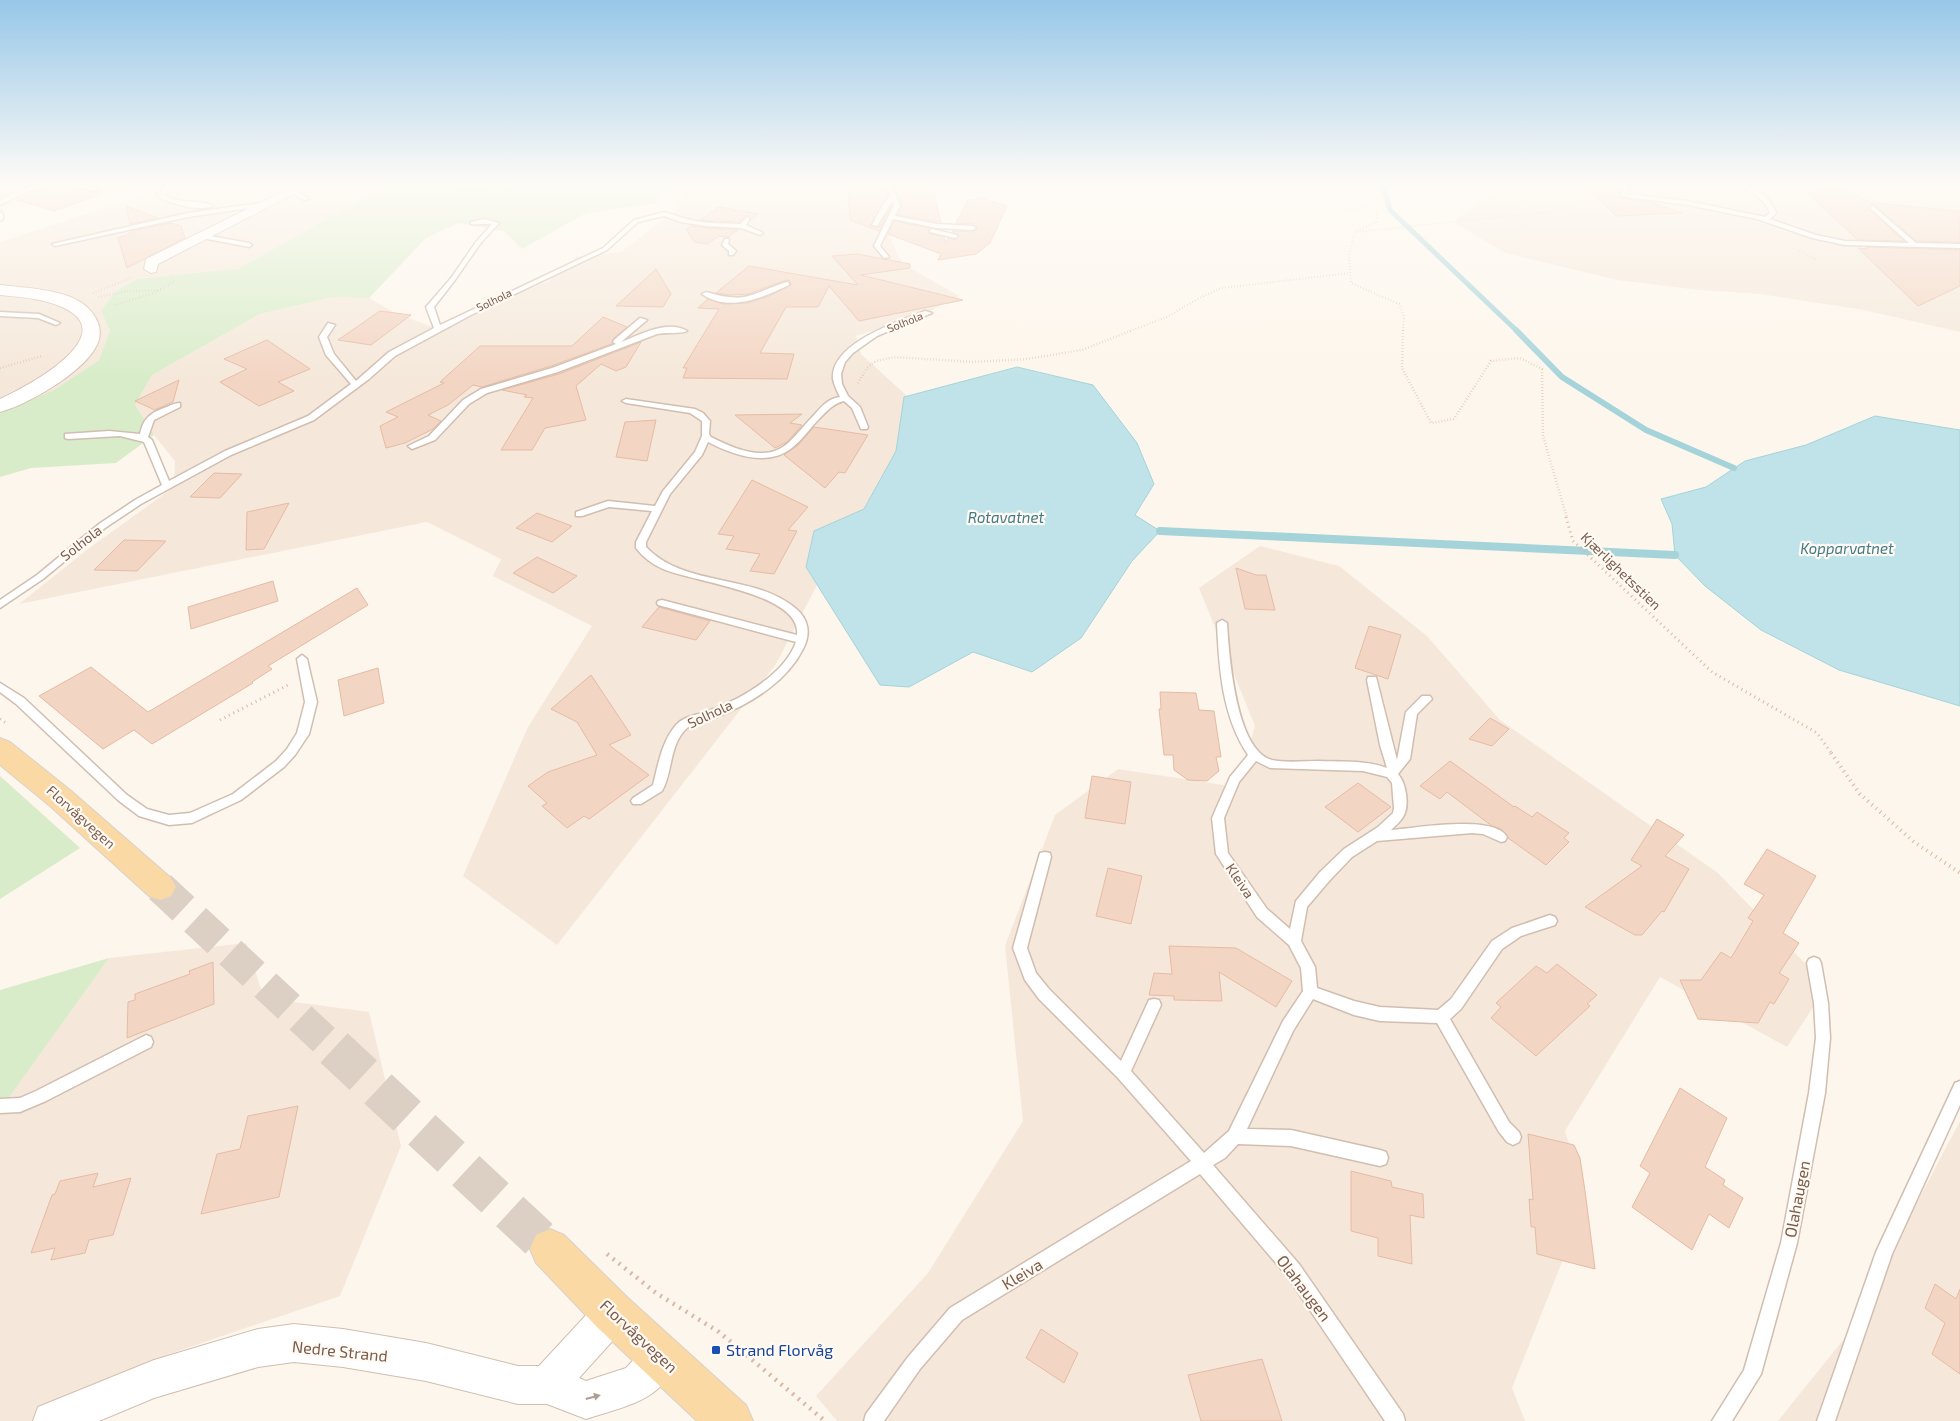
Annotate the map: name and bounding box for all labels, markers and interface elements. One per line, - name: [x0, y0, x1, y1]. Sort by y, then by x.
- street label: Solhola: [474, 285, 514, 314]
- street label: Solhola: [885, 308, 925, 335]
- water label: Rotavatnet: [968, 508, 1045, 526]
- street label: Solhola: [57, 521, 105, 564]
- street label: Kjærlighetsstien: [1578, 528, 1665, 613]
- water label: Kopparvatnet: [1800, 539, 1894, 557]
- street label: Solhola: [684, 696, 735, 731]
- street label: Florvågvegen: [44, 781, 119, 852]
- street label: Kleiva: [1223, 860, 1258, 901]
- street label: Olahaugen: [1780, 1159, 1813, 1239]
- street label: Olahaugen: [1273, 1251, 1336, 1325]
- street label: Kleiva: [998, 1254, 1045, 1293]
- street label: Florvågvegen: [597, 1295, 682, 1376]
- street label: Nedre Strand: [291, 1336, 389, 1365]
- place label: Strand Florvåg: [726, 1340, 833, 1359]
- marker: Strand Florvåg: [710, 1344, 722, 1356]
- one-way arrow: [585, 1393, 600, 1401]

